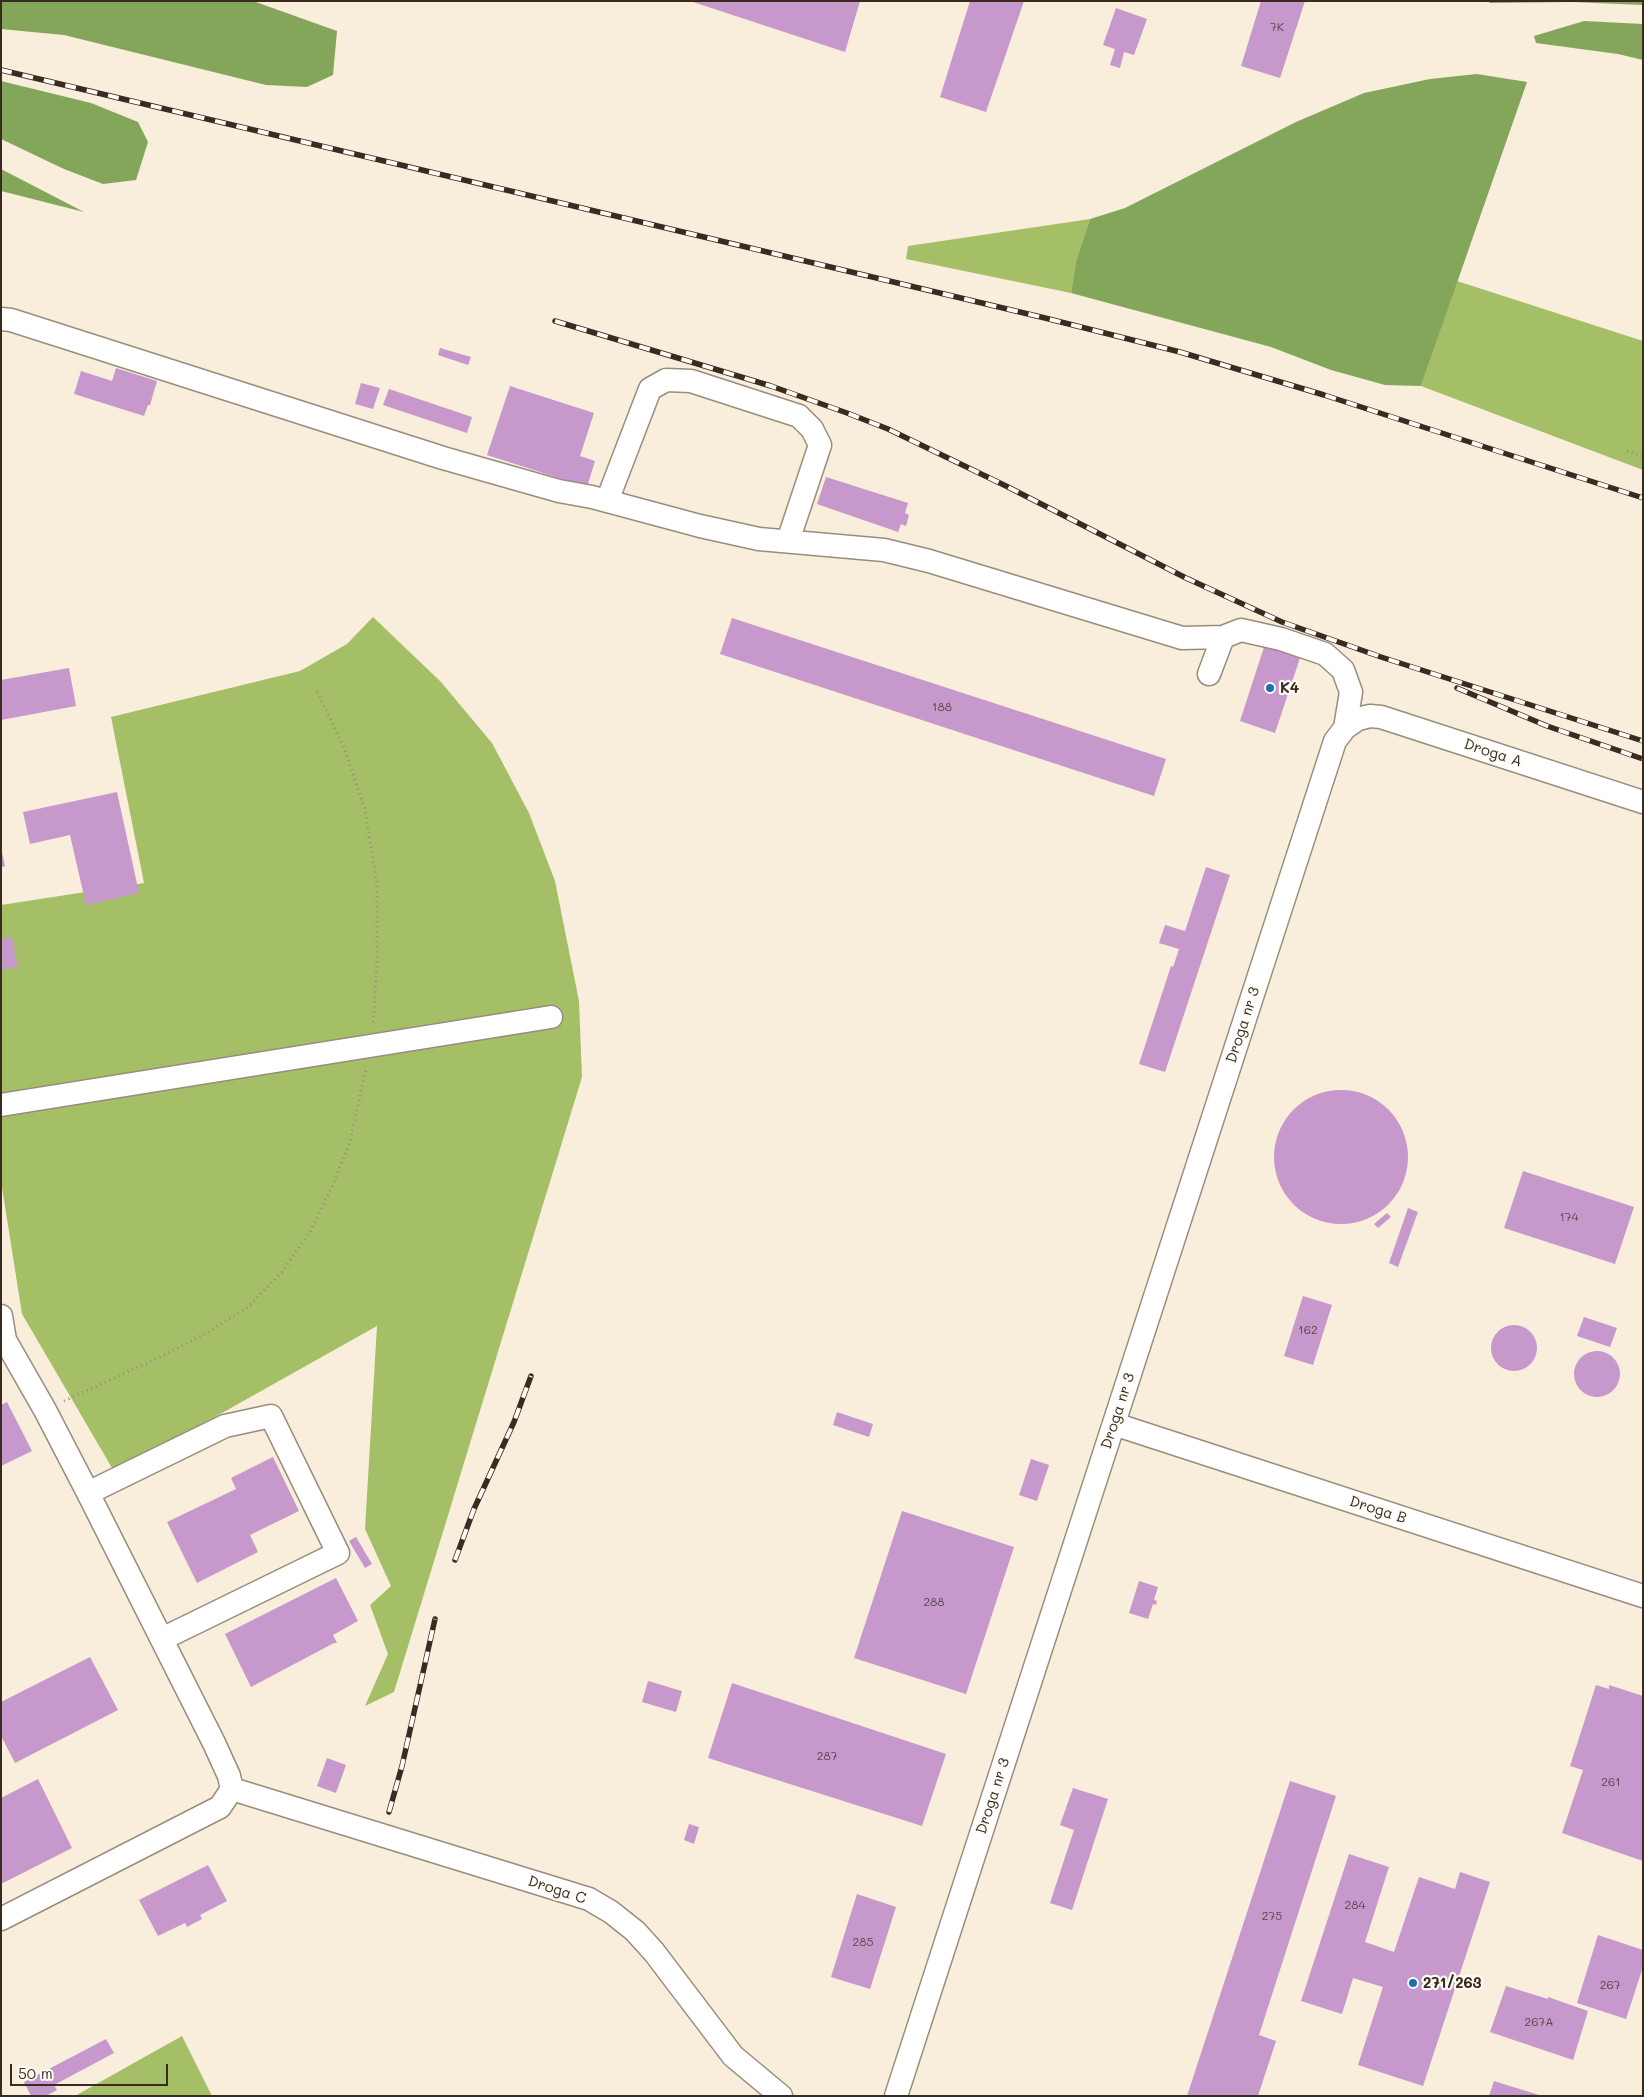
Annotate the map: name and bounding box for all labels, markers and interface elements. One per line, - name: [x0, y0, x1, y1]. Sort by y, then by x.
- house number: 7K: [1270, 20, 1284, 34]
- place label: K4: [1280, 679, 1299, 697]
- marker: K4: [1264, 682, 1276, 694]
- house number: 188: [932, 700, 952, 714]
- street label: Droga A: [1462, 735, 1524, 771]
- street label: Droga nr 3: [1222, 985, 1264, 1065]
- house number: 174: [1559, 1210, 1579, 1224]
- house number: 162: [1298, 1323, 1318, 1337]
- street label: Droga nr 3: [1097, 1371, 1139, 1451]
- street label: Droga B: [1347, 1492, 1409, 1528]
- house number: 288: [923, 1595, 945, 1609]
- house number: 287: [817, 1749, 837, 1763]
- street label: Droga nr 3: [972, 1756, 1014, 1836]
- house number: 261: [1601, 1775, 1621, 1789]
- street label: Droga C: [526, 1872, 588, 1908]
- house number: 284: [1345, 1898, 1365, 1912]
- house number: 275: [1262, 1909, 1282, 1923]
- house number: 285: [853, 1935, 873, 1949]
- place label: 271/263: [1423, 1974, 1482, 1992]
- marker: 271/263: [1407, 1977, 1419, 1989]
- house number: 267: [1600, 1978, 1620, 1992]
- house number: 267A: [1525, 2015, 1553, 2029]
- scale bar: [12, 2054, 170, 2086]
- text: 50 m: [18, 2063, 53, 2083]

